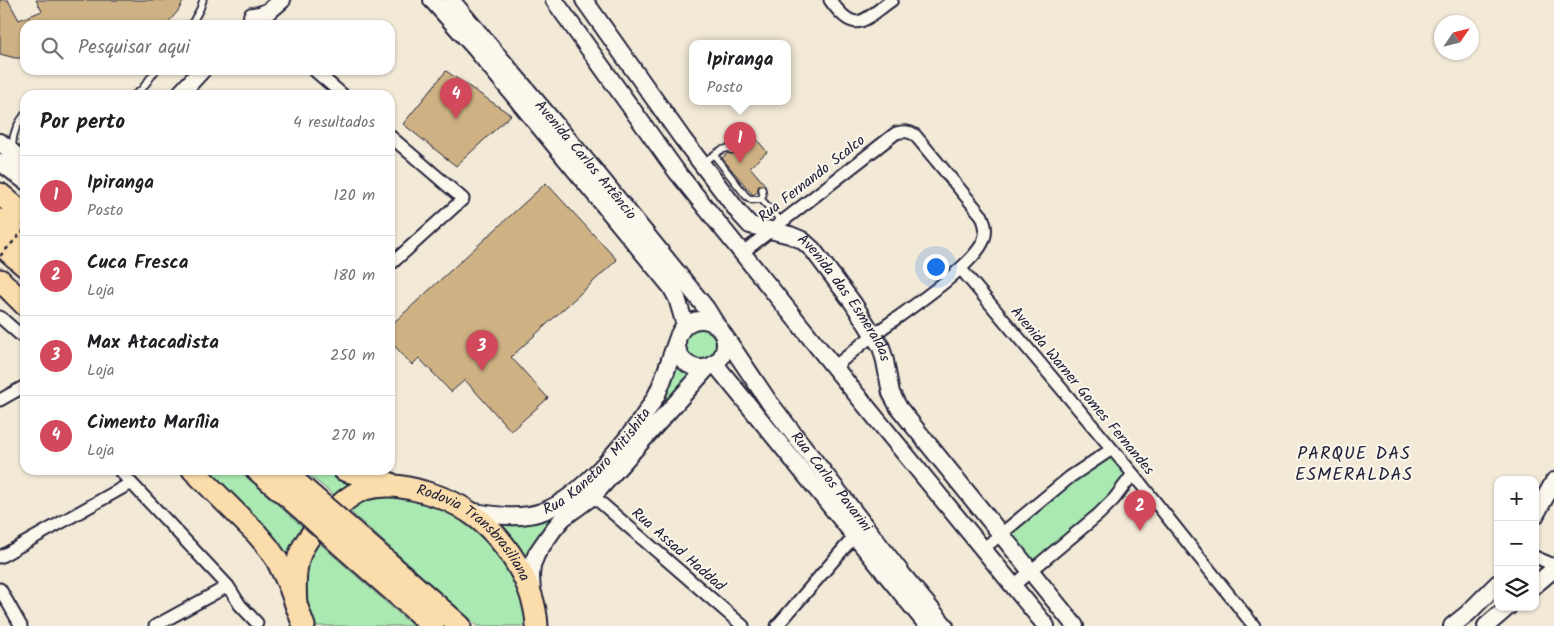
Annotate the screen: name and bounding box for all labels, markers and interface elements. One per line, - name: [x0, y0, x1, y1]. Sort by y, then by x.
- north arrow: [1434, 15, 1479, 60]
- search box: [20, 20, 395, 75]
- text: Pesquisar aqui: [78, 33, 190, 63]
- icon: search: [38, 34, 66, 62]
- popup: [689, 40, 791, 105]
- text: Ipiranga: [707, 45, 773, 75]
- text: Posto: [707, 75, 743, 100]
- pin: 4: [440, 78, 472, 119]
- street label: Avenida Carlos Artêncio: [528, 95, 642, 226]
- text: Por perto: [40, 106, 125, 139]
- text: 4 resultados: [293, 110, 375, 135]
- pin: 1: [724, 122, 756, 163]
- street label: Rua Fernando Scalco: [753, 129, 871, 229]
- text: Ipiranga: [87, 168, 154, 198]
- text: 1: [54, 183, 58, 208]
- text: 120 m: [334, 183, 375, 208]
- text: Posto: [87, 198, 123, 223]
- street label: Avenida das Esmeraldas: [791, 229, 897, 365]
- text: Cuca Fresca: [87, 248, 189, 278]
- your location: [923, 254, 949, 280]
- text: 2: [51, 263, 61, 288]
- text: 180 m: [333, 263, 375, 288]
- text: Loja: [87, 278, 115, 303]
- street label: Avenida Warner Gomes Fernandes: [1004, 301, 1160, 481]
- text: Max Atacadista: [87, 328, 219, 358]
- pin: 3: [466, 330, 498, 371]
- text: 3: [52, 343, 60, 368]
- text: 250 m: [330, 343, 375, 368]
- text: Loja: [87, 358, 115, 383]
- street label: Rua Kanetaro Mitishita: [539, 403, 657, 522]
- text: Cimento Marília: [87, 408, 219, 438]
- text: 4: [52, 423, 60, 448]
- text: 270 m: [331, 423, 375, 448]
- street label: Rua Carlos Pavarini: [784, 427, 879, 539]
- text: Loja: [87, 438, 115, 463]
- district label: PARQUE DAS ESMERALDAS: [1295, 440, 1413, 490]
- map controls: [1494, 476, 1539, 611]
- button: +: [1494, 476, 1539, 521]
- street label: Rodovia Transbrasiliana: [413, 478, 536, 586]
- pin: 2: [1124, 490, 1156, 531]
- street label: Rua Assad Haddad: [626, 502, 731, 598]
- button: −: [1494, 521, 1539, 566]
- button: layers: [1494, 566, 1539, 611]

